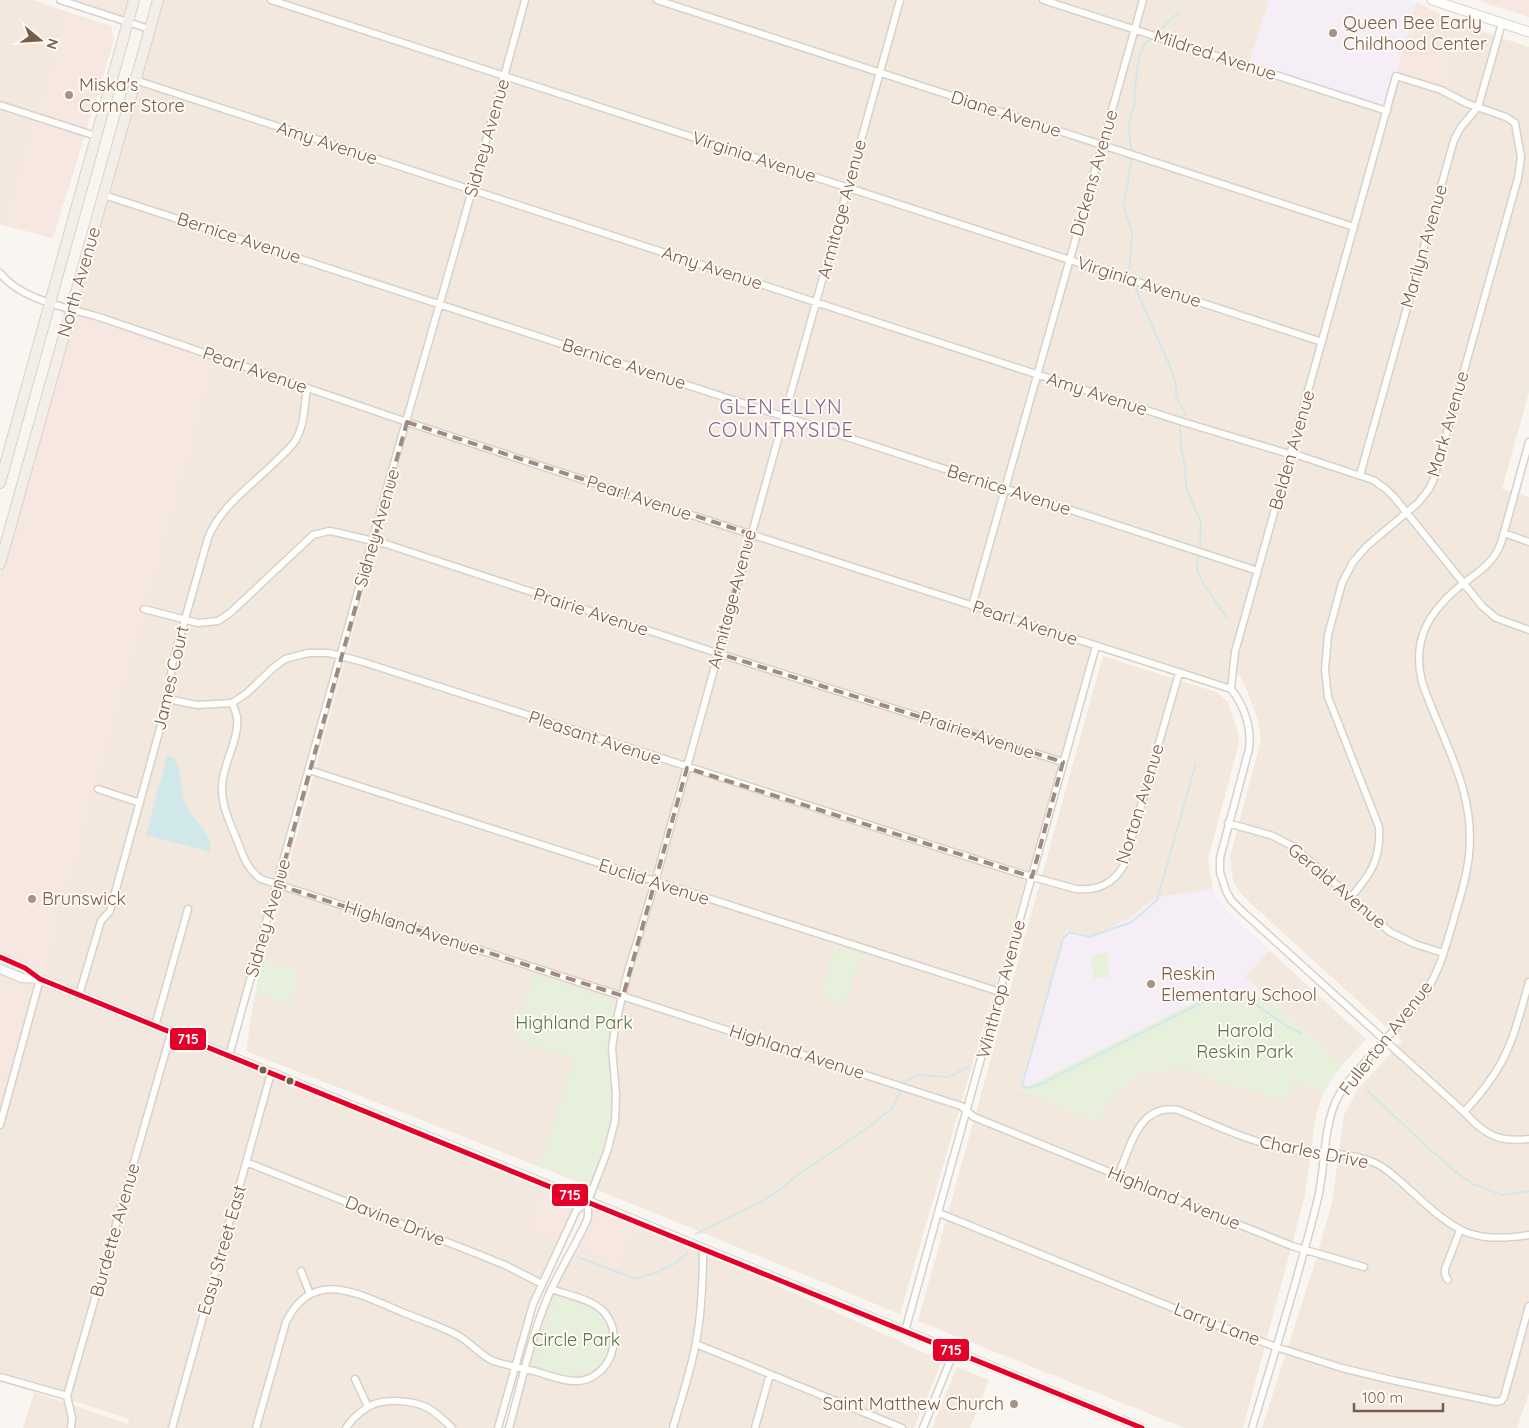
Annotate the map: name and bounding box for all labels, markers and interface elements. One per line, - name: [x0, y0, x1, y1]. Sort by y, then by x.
- place label: Queen Bee Early Childhood Center: [1343, 11, 1487, 55]
- north arrow: [15, 15, 65, 65]
- street label: Mildred Avenue: [1151, 24, 1279, 85]
- marker: Queen Bee Early Childhood Center: [1327, 27, 1339, 39]
- text: N: [42, 36, 63, 52]
- place label: Miska's Corner Store: [79, 73, 185, 117]
- street label: Sidney Avenue: [459, 76, 514, 200]
- street label: Diane Avenue: [948, 85, 1064, 142]
- marker: Miska's Corner Store: [63, 89, 75, 101]
- street label: Dickens Avenue: [1064, 107, 1123, 239]
- street label: Amy Avenue: [274, 115, 380, 170]
- street label: Virginia Avenue: [689, 126, 819, 187]
- street label: Armitage Avenue: [812, 137, 871, 281]
- street label: Marilyn Avenue: [1395, 181, 1452, 310]
- street label: Bernice Avenue: [174, 207, 304, 268]
- street label: North Avenue: [52, 224, 105, 340]
- street label: Amy Avenue: [659, 240, 765, 295]
- street label: Virginia Avenue: [1074, 251, 1204, 312]
- street label: Bernice Avenue: [559, 333, 689, 394]
- street label: Pearl Avenue: [200, 341, 311, 398]
- street label: Amy Avenue: [1044, 366, 1150, 421]
- street label: Mark Avenue: [1421, 368, 1474, 479]
- street label: Belden Avenue: [1263, 387, 1320, 513]
- district label: GLEN ELLYN COUNTRYSIDE: [708, 394, 854, 442]
- street label: Bernice Avenue: [944, 459, 1074, 520]
- street label: Sidney Avenue: [349, 466, 404, 590]
- street label: Pearl Avenue: [584, 470, 695, 525]
- street label: Armitage Avenue: [702, 527, 761, 671]
- street label: Prairie Avenue: [531, 582, 652, 641]
- street label: Pearl Avenue: [970, 595, 1081, 650]
- street label: James Court: [147, 623, 194, 733]
- street label: Pleasant Avenue: [526, 705, 664, 770]
- street label: Prairie Avenue: [917, 705, 1038, 764]
- street label: Norton Avenue: [1110, 741, 1169, 867]
- street label: Gerald Avenue: [1283, 838, 1391, 934]
- street label: Euclid Avenue: [596, 853, 712, 910]
- street label: Sidney Avenue: [240, 856, 295, 980]
- place label: Brunswick: [42, 887, 126, 910]
- marker: Brunswick: [26, 893, 38, 905]
- street label: Highland Avenue: [341, 895, 483, 960]
- street label: Winthrop Avenue: [971, 917, 1030, 1061]
- place label: Reskin Elementary School: [1161, 962, 1317, 1006]
- street label: Fullerton Avenue: [1334, 976, 1437, 1100]
- marker: Reskin Elementary School: [1145, 978, 1157, 990]
- park label: Highland Park: [515, 1011, 633, 1034]
- street label: Highland Avenue: [726, 1019, 868, 1084]
- park label: Harold Reskin Park: [1196, 1019, 1294, 1063]
- line badge: 715: [169, 1027, 207, 1051]
- text: 715: [177, 1030, 199, 1048]
- unlabelled marker: [258, 1065, 268, 1075]
- unlabelled marker: [285, 1076, 295, 1086]
- street label: Charles Drive: [1258, 1130, 1371, 1173]
- street label: Burdette Avenue: [84, 1160, 145, 1300]
- street label: Highland Avenue: [1104, 1160, 1244, 1235]
- street label: Easy Street East: [192, 1182, 251, 1318]
- line badge: 715: [551, 1183, 589, 1207]
- text: 715: [559, 1186, 581, 1204]
- street label: Davine Drive: [342, 1190, 449, 1251]
- street label: Larry Lane: [1171, 1297, 1264, 1350]
- park label: Circle Park: [532, 1328, 620, 1351]
- line badge: 715: [932, 1338, 970, 1362]
- text: 715: [940, 1341, 962, 1359]
- scale bar: [1354, 1380, 1443, 1412]
- text: 100 m: [1362, 1388, 1403, 1407]
- place label: Saint Matthew Church: [823, 1392, 1004, 1415]
- marker: Saint Matthew Church: [1008, 1398, 1020, 1410]

